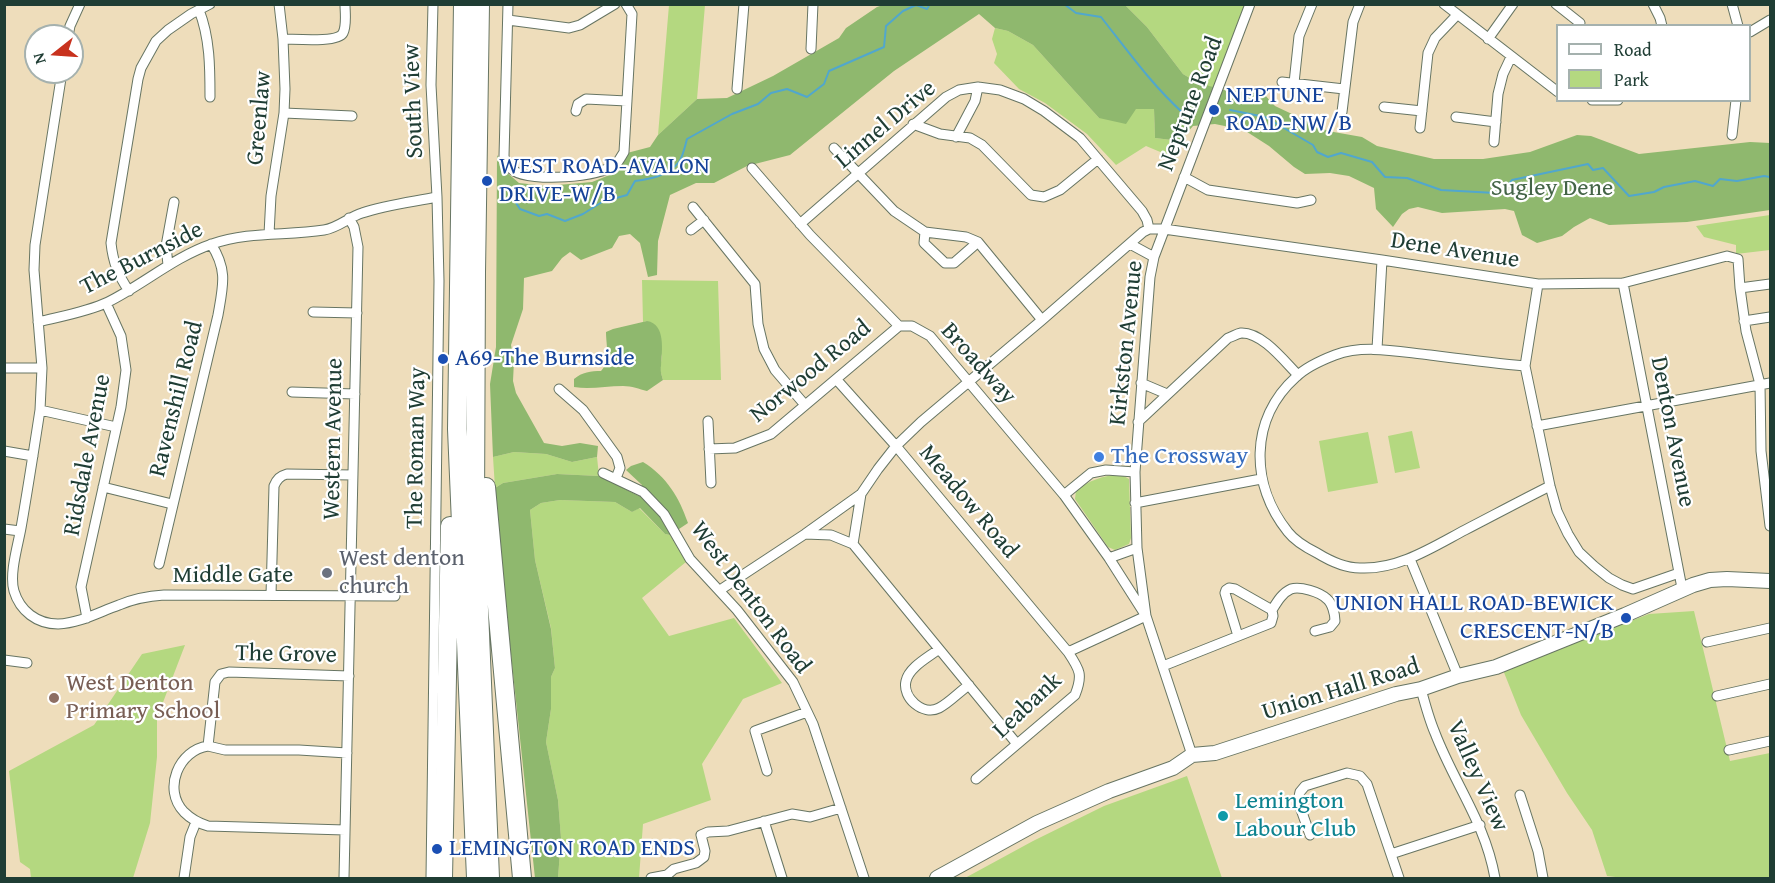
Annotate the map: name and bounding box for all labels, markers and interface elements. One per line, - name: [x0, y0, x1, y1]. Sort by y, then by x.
- north arrow: [24, 24, 84, 84]
- legend: [1556, 24, 1751, 102]
- street label: Neptune Road: [1152, 33, 1230, 175]
- text: Road: [1614, 36, 1652, 63]
- street label: South View: [398, 43, 430, 159]
- text: N: [26, 50, 52, 67]
- text: Park: [1614, 66, 1649, 93]
- street label: Greenlaw: [242, 70, 278, 166]
- street label: Linnel Drive: [830, 75, 942, 175]
- place label: NEPTUNE ROAD-NW/B: [1226, 82, 1352, 138]
- marker: NEPTUNE ROAD-NW/B: [1207, 103, 1221, 117]
- place label: WEST ROAD-AVALON DRIVE-W/B: [499, 153, 710, 209]
- marker: WEST ROAD-AVALON DRIVE-W/B: [480, 174, 494, 188]
- park label: Sugley Dene: [1491, 175, 1613, 203]
- street label: The Burnside: [76, 216, 208, 302]
- street label: Dene Avenue: [1389, 227, 1521, 275]
- street label: Kirkston Avenue: [1104, 259, 1150, 427]
- street label: Norwood Road: [745, 314, 877, 430]
- street label: Broadway: [934, 317, 1022, 411]
- street label: Ravenshill Road: [144, 318, 210, 480]
- place label: A69-The Burnside: [455, 345, 635, 373]
- marker: A69-The Burnside: [436, 352, 450, 366]
- street label: Denton Avenue: [1643, 354, 1701, 510]
- street label: Western Avenue: [318, 358, 350, 520]
- street label: The Roman Way: [401, 367, 433, 529]
- street label: Ridsdale Avenue: [58, 372, 118, 538]
- street label: Meadow Road: [912, 439, 1024, 565]
- place label: The Crossway: [1111, 443, 1248, 471]
- marker: The Crossway: [1092, 450, 1106, 464]
- street label: West Denton Road: [683, 516, 817, 680]
- place label: West denton church: [339, 545, 465, 601]
- street label: Middle Gate: [173, 562, 293, 590]
- marker: West denton church: [320, 566, 334, 580]
- place label: UNION HALL ROAD-BEWICK CRESCENT-N/B: [1335, 590, 1614, 646]
- marker: UNION HALL ROAD-BEWICK CRESCENT-N/B: [1619, 611, 1633, 625]
- street label: The Grove: [235, 640, 337, 670]
- street label: Union Hall Road: [1259, 652, 1423, 728]
- street label: Leabank: [988, 667, 1068, 745]
- place label: West Denton Primary School: [66, 670, 220, 726]
- marker: West Denton Primary School: [47, 691, 61, 705]
- street label: Valley View: [1440, 716, 1514, 836]
- place label: Lemington Labour Club: [1235, 788, 1356, 844]
- marker: Lemington Labour Club: [1216, 809, 1230, 823]
- place label: LEMINGTON ROAD ENDS: [449, 835, 695, 863]
- marker: LEMINGTON ROAD ENDS: [430, 842, 444, 856]

